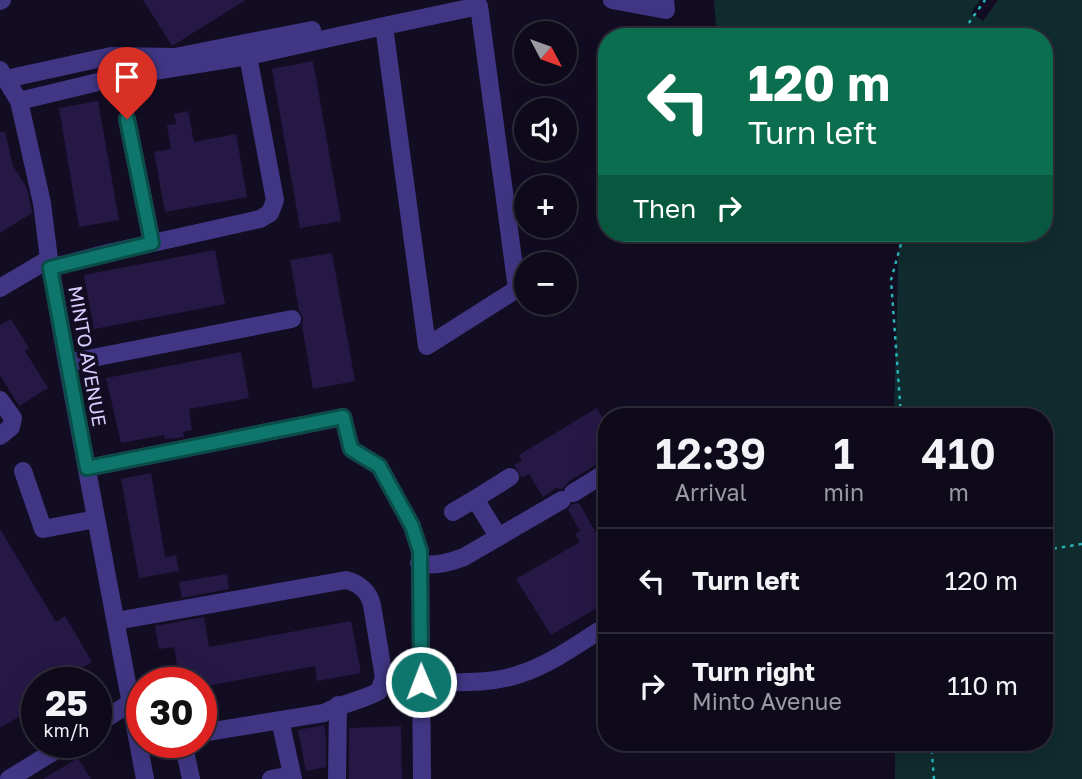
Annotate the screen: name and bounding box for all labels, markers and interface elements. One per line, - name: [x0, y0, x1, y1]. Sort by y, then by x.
- north arrow: [514, 21, 578, 84]
- map controls: [514, 21, 577, 315]
- pin: [97, 47, 157, 119]
- text: 120 m: [748, 53, 890, 112]
- icon: left: [633, 56, 724, 147]
- icon: arrive: [108, 58, 146, 96]
- button: sound: [514, 98, 577, 161]
- text: Turn left: [748, 113, 877, 151]
- button: +: [514, 175, 577, 238]
- icon: right: [710, 189, 748, 227]
- text: Then: [633, 193, 696, 224]
- button: −: [514, 252, 577, 315]
- street label: MINTO AVENUE: [64, 284, 112, 428]
- text: 12:39: [655, 428, 766, 478]
- text: 1: [833, 428, 854, 478]
- text: 410: [921, 428, 996, 478]
- text: Arrival: [675, 478, 747, 506]
- text: min: [823, 478, 864, 506]
- text: m: [948, 478, 969, 506]
- icon: left: [633, 562, 671, 600]
- text: Turn left: [692, 565, 800, 596]
- text: 120 m: [945, 565, 1018, 596]
- position arrow: [384, 645, 458, 719]
- text: Turn right: [692, 656, 815, 687]
- speed limit sign: 30: [126, 667, 217, 758]
- icon: right: [633, 667, 671, 705]
- text: 110 m: [947, 670, 1018, 701]
- text: 25: [45, 682, 88, 724]
- text: Minto Avenue: [692, 687, 842, 715]
- text: km/h: [44, 719, 89, 741]

